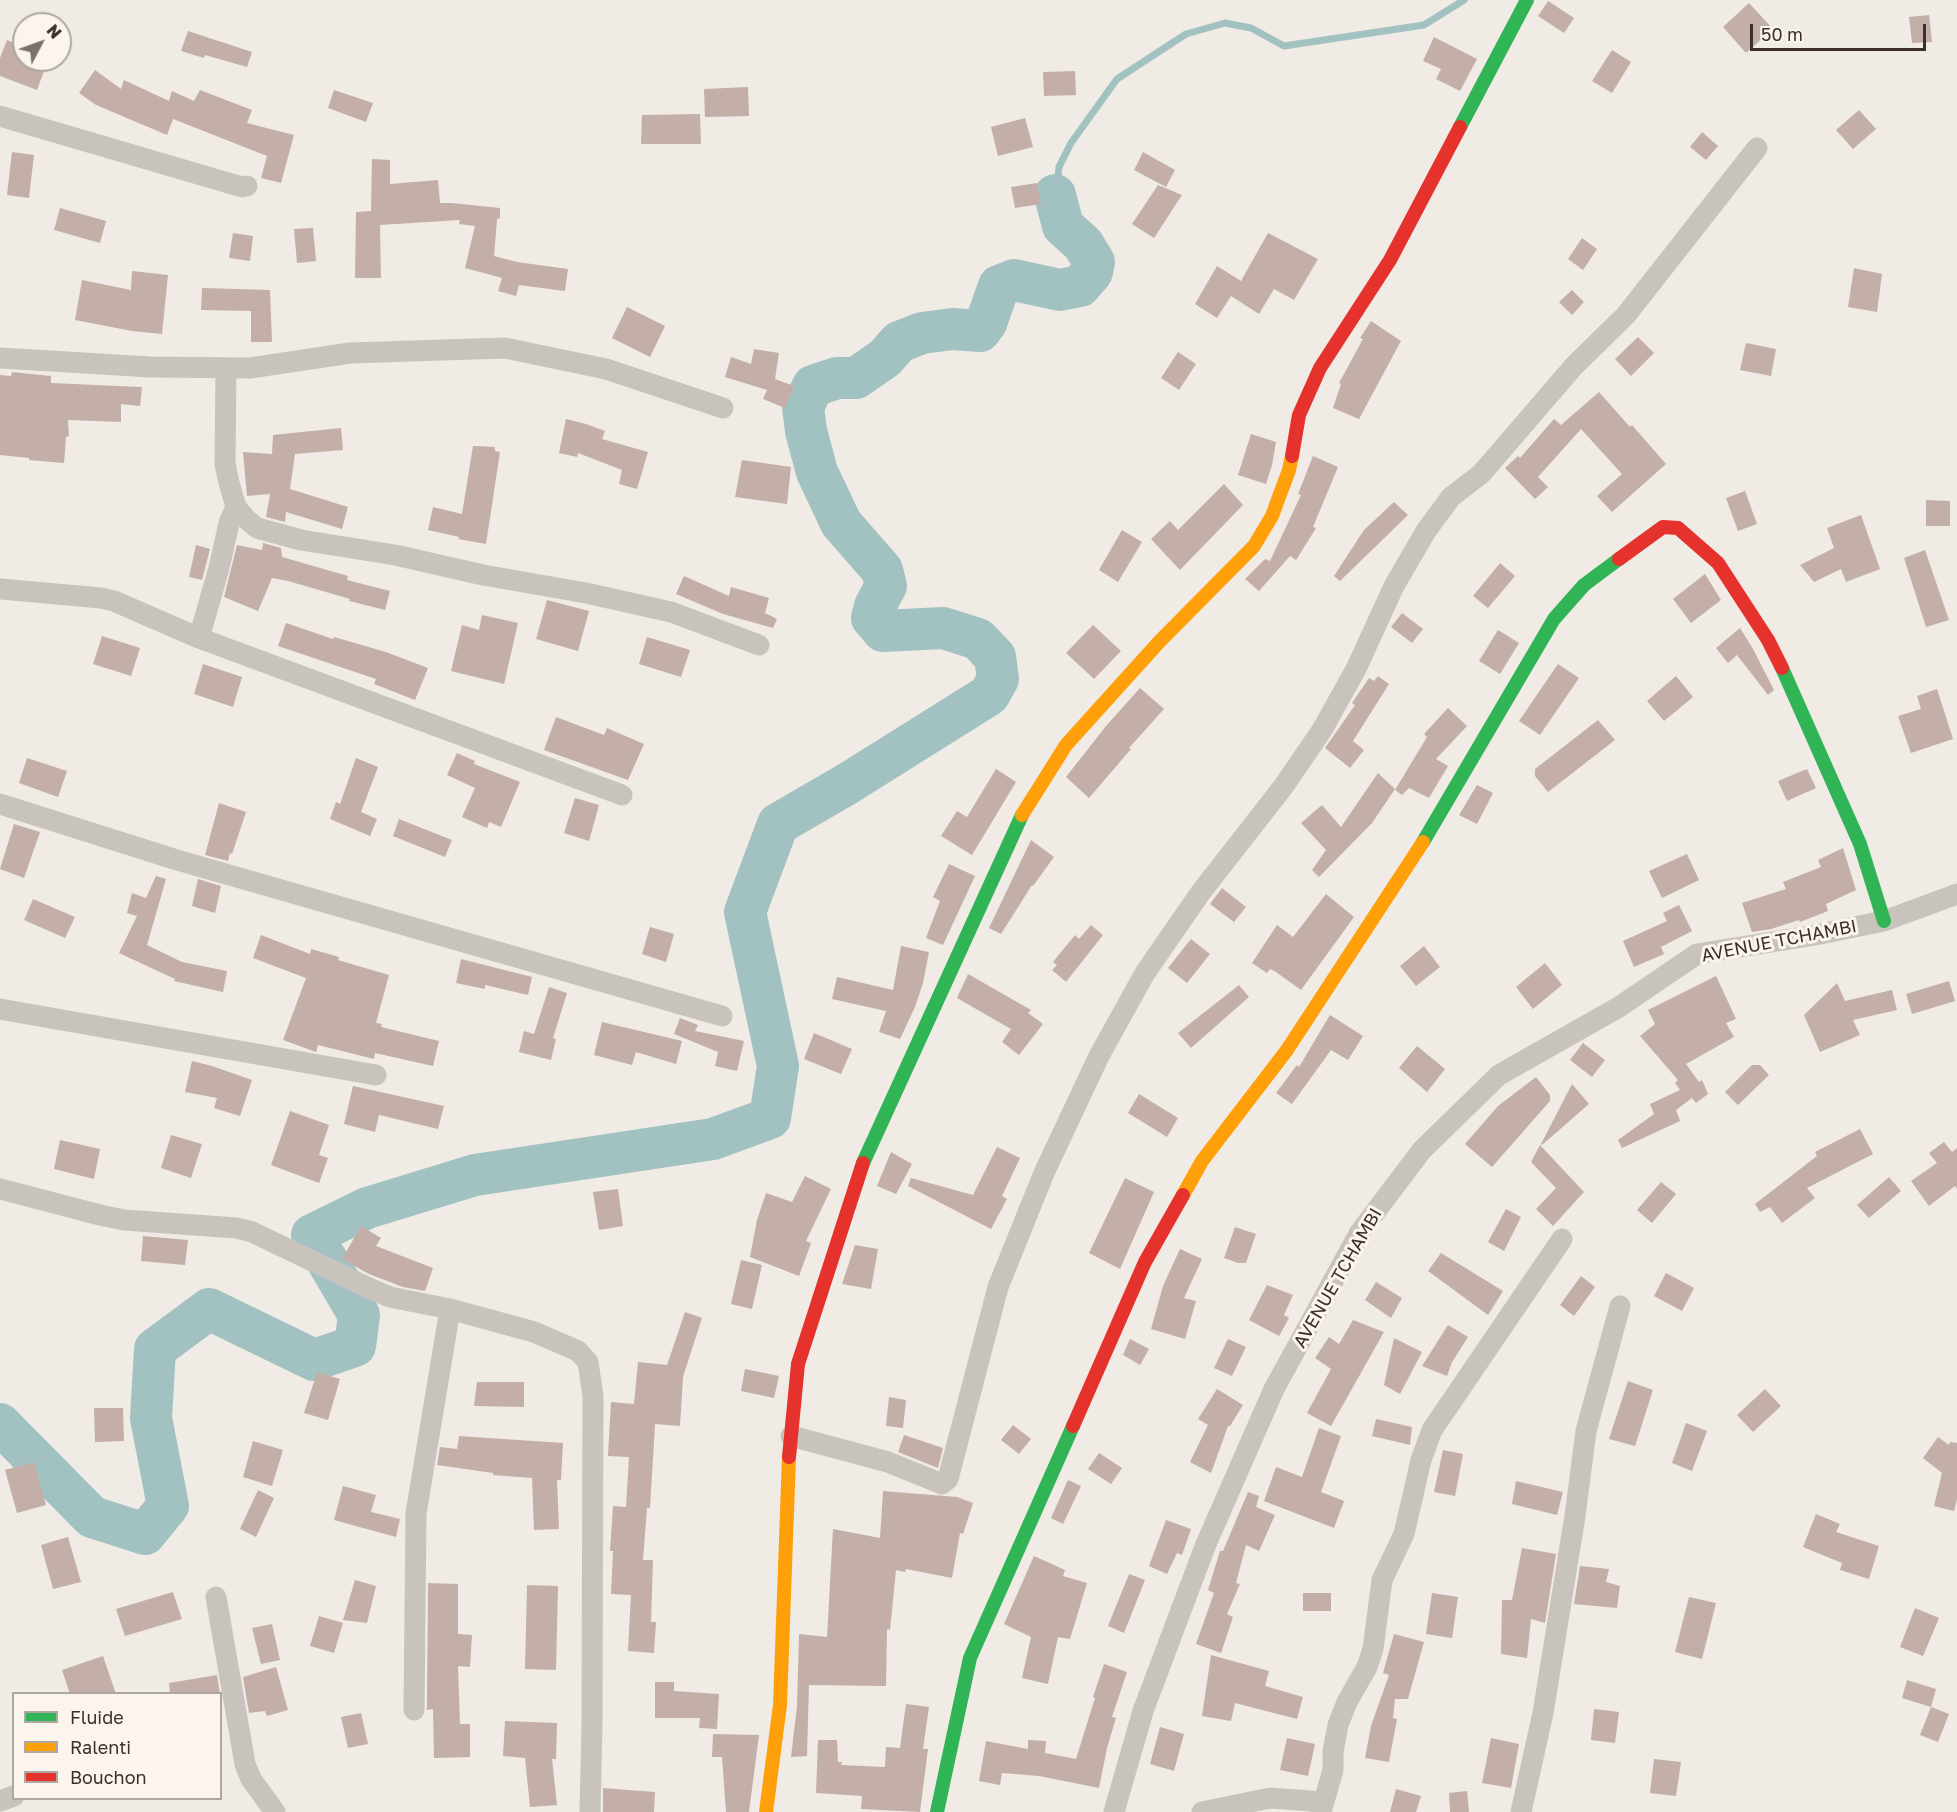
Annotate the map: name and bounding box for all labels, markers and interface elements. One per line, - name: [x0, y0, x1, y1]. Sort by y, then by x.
- north arrow: [12, 12, 72, 72]
- scale bar: [1753, 12, 1928, 50]
- text: N: [43, 20, 66, 43]
- text: 50 m: [1761, 23, 1803, 45]
- street label: AVENUE TCHAMBI: [1700, 915, 1858, 967]
- street label: AVENUE TCHAMBI: [1289, 1204, 1387, 1352]
- legend: [12, 1692, 222, 1800]
- text: Fluide: [70, 1706, 124, 1728]
- text: Ralenti: [70, 1736, 131, 1758]
- text: Bouchon: [70, 1766, 147, 1788]

